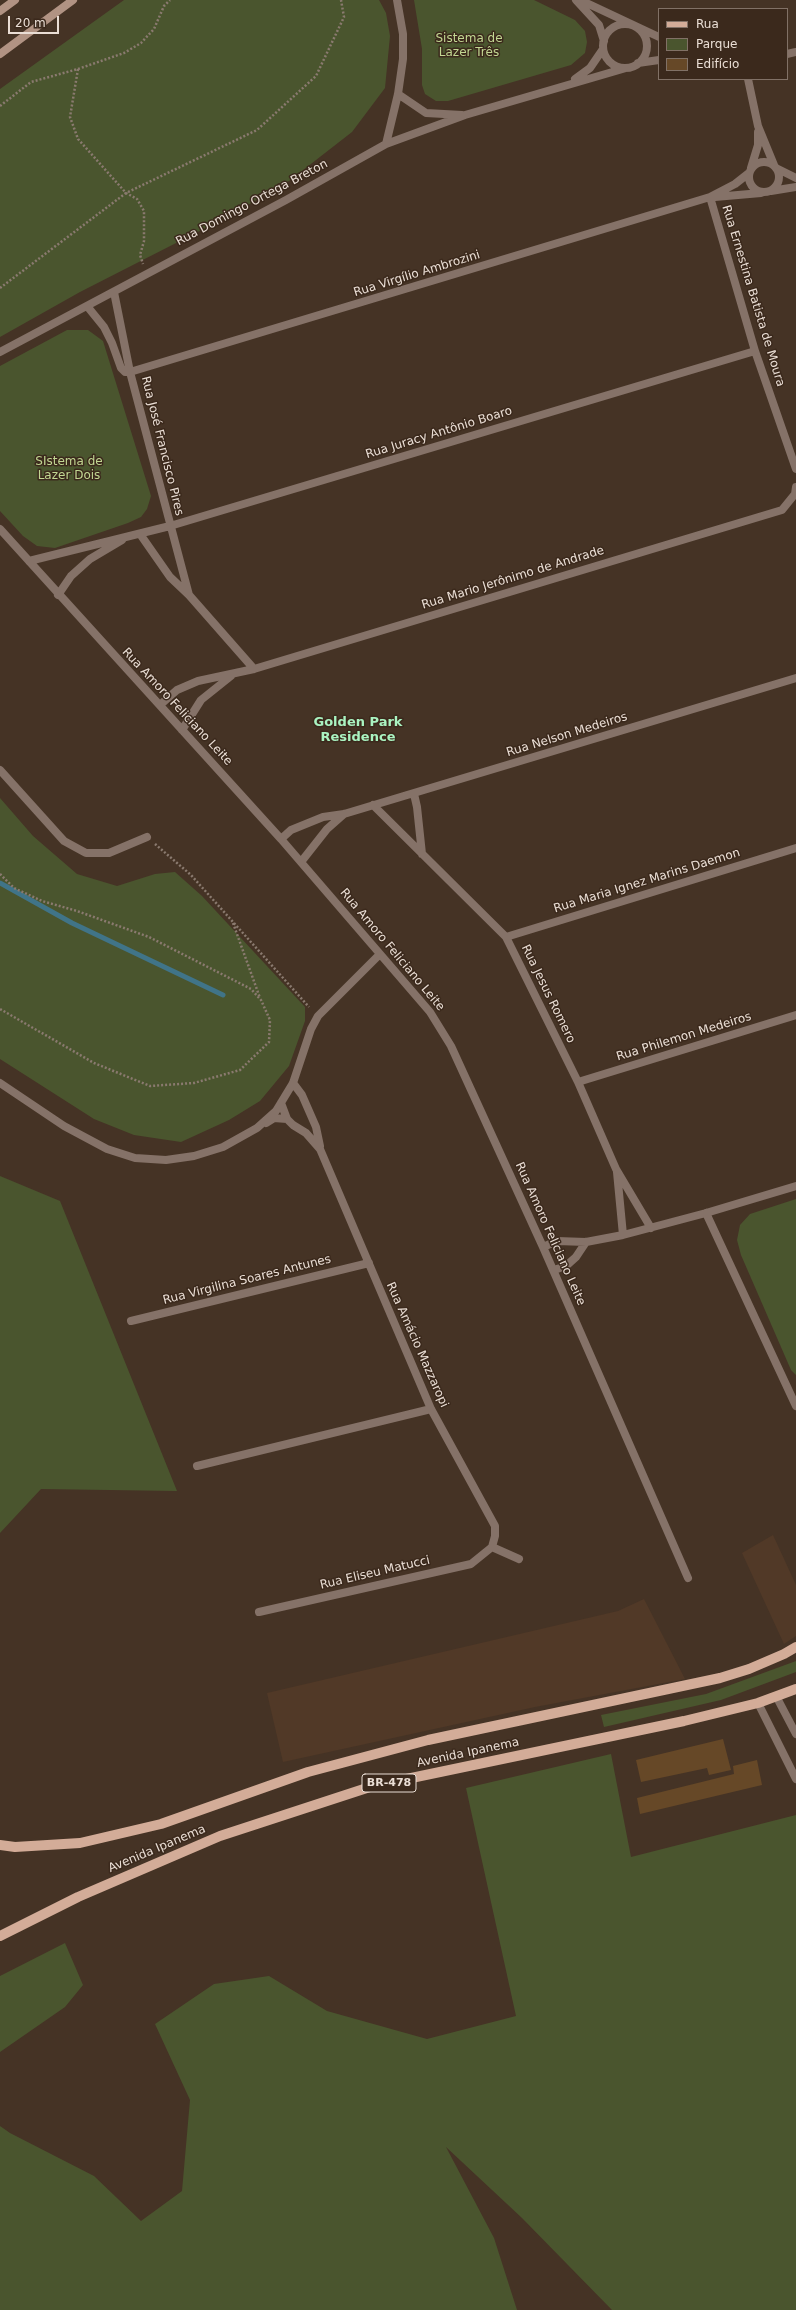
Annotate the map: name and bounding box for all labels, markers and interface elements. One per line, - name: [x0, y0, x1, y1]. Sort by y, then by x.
- scale bar: [10, 8, 61, 34]
- legend: [658, 8, 788, 80]
- text: 20 m: [15, 16, 46, 30]
- text: Rua: [696, 17, 719, 31]
- park label: Sistema de Lazer Três: [435, 32, 503, 60]
- text: Parque: [696, 37, 737, 51]
- text: Edifício: [696, 57, 739, 71]
- street label: Rua Domingo Ortega Breton: [174, 157, 330, 249]
- street label: Rua Ernestina Batista de Moura: [718, 203, 788, 389]
- street label: Rua Virgílio Ambrozini: [352, 248, 482, 300]
- street label: Rua José Francisco Pires: [138, 375, 186, 517]
- street label: Rua Juracy Antônio Boaro: [364, 404, 514, 462]
- park label: SIstema de Lazer Dois: [35, 455, 103, 483]
- street label: Rua Mario Jerônimo de Andrade: [420, 543, 606, 613]
- street label: Rua Amoro Feliciano Leite: [119, 645, 235, 769]
- street label: Rua Nelson Medeiros: [505, 710, 629, 760]
- district label: Golden Park Residence: [314, 715, 402, 746]
- street label: Rua Maria Ignez Marins Daemon: [552, 846, 742, 916]
- street label: Rua Amoro Feliciano Leite: [337, 886, 447, 1014]
- street label: Rua Jesus Romero: [518, 942, 578, 1046]
- street label: Rua Philemon Medeiros: [615, 1010, 753, 1064]
- street label: Rua Amoro Feliciano Leite: [512, 1160, 588, 1308]
- street label: Rua Virgilina Soares Antunes: [161, 1252, 333, 1308]
- street label: Rua Amácio Mazzaropi: [383, 1280, 451, 1410]
- street label: Rua Eliseu Matucci: [319, 1553, 431, 1593]
- street label: Avenida Ipanema: [416, 1735, 520, 1771]
- road number: BR-478: [362, 1774, 416, 1792]
- street label: Avenida Ipanema: [106, 1822, 208, 1876]

